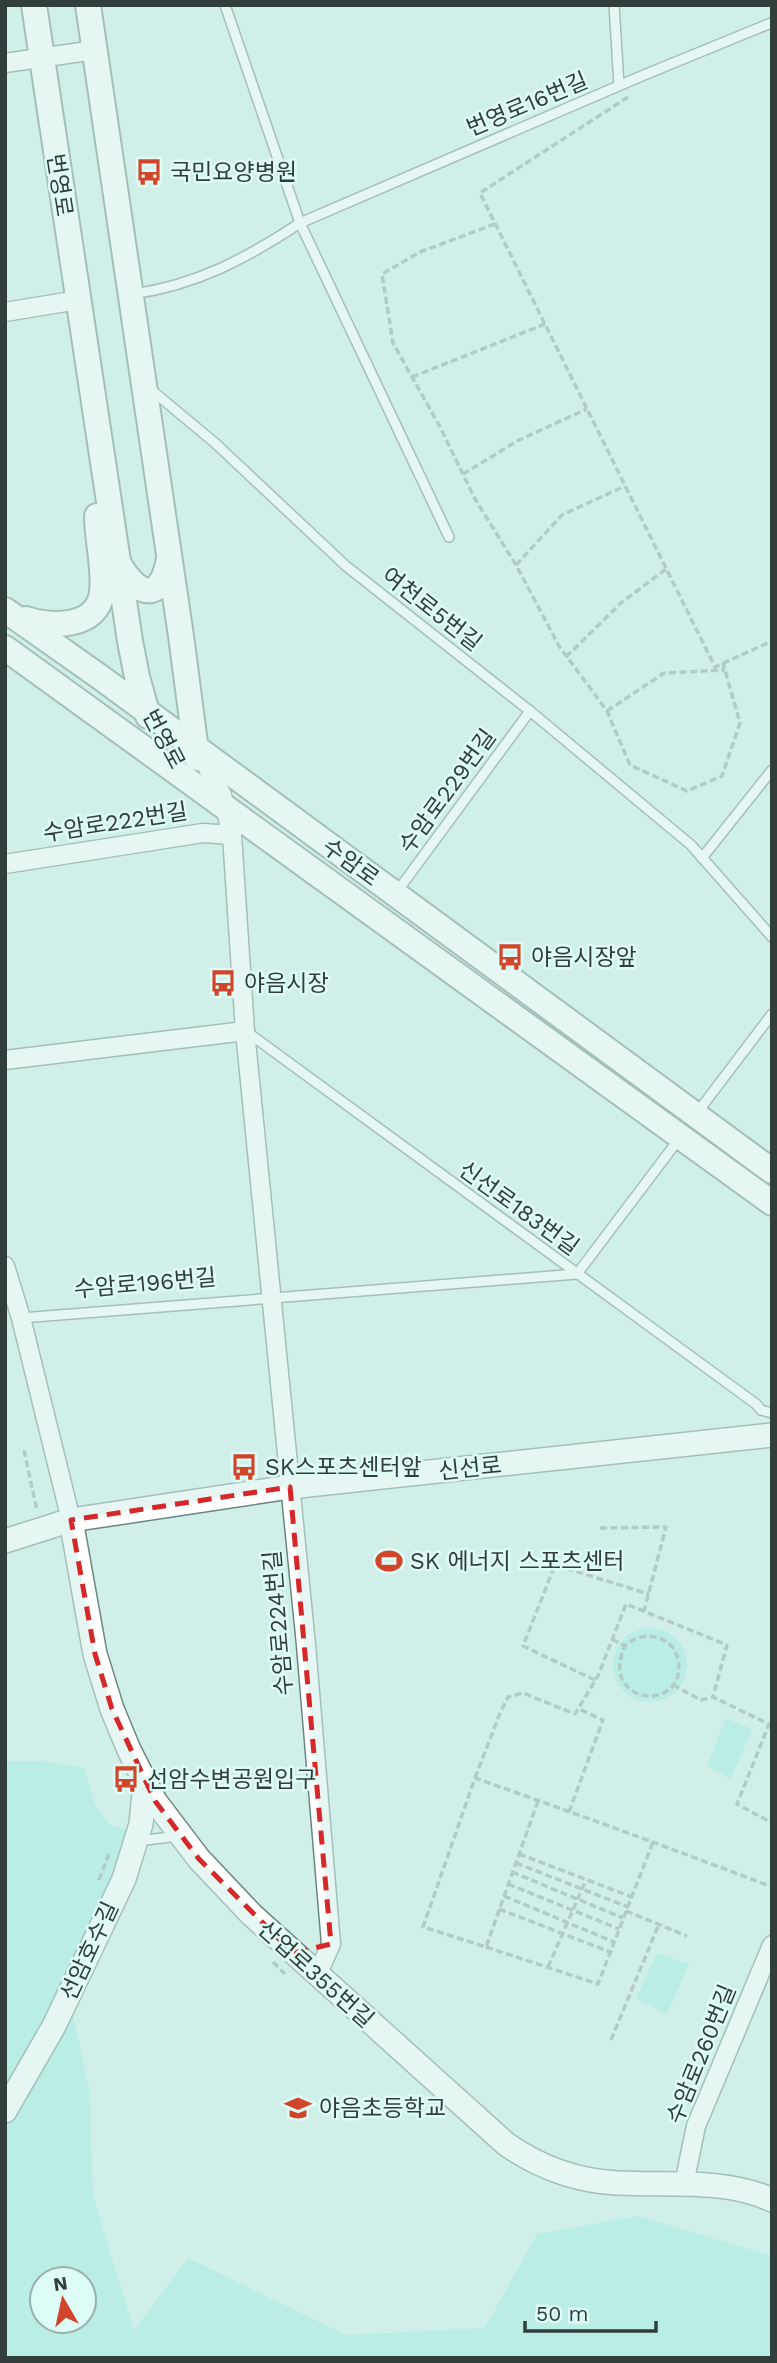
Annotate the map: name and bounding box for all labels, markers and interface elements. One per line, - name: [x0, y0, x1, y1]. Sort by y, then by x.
- street label: 번영로16번길: [463, 67, 592, 142]
- street label: 번영로: [41, 152, 78, 219]
- bus stop icon: 국민요양병원: [134, 157, 164, 187]
- place label: 국민요양병원: [170, 159, 297, 186]
- street label: 여천로5번길: [376, 562, 487, 657]
- street label: 번영로: [137, 705, 190, 774]
- street label: 수암로229번길: [393, 724, 501, 859]
- street label: 수암로222번길: [41, 798, 189, 847]
- street label: 수암로: [317, 833, 384, 892]
- bus stop icon: 야음시장앞: [495, 942, 525, 972]
- place label: 야음시장앞: [531, 944, 637, 971]
- bus stop icon: 야음시장: [208, 968, 238, 998]
- place label: 야음시장: [244, 970, 329, 997]
- street label: 신선로183번길: [453, 1156, 584, 1261]
- street label: 수암로196번길: [73, 1264, 217, 1303]
- bus stop icon: SK스포츠센터앞: [229, 1452, 259, 1482]
- street label: 신선로: [437, 1452, 503, 1485]
- place label: SK스포츠센터앞: [265, 1454, 422, 1481]
- sports icon: SK 에너지 스포츠센터: [374, 1546, 404, 1576]
- place label: SK 에너지 스포츠센터: [410, 1548, 625, 1575]
- street label: 수암로224번길: [259, 1549, 298, 1697]
- bus stop icon: 선암수변공원입구: [111, 1764, 141, 1794]
- place label: 선암수변공원입구: [147, 1766, 316, 1793]
- street label: 선암호수길: [55, 1898, 124, 2005]
- street label: 산업로355번길: [252, 1915, 379, 2033]
- street label: 수암로260번길: [661, 1981, 742, 2128]
- school or university icon: 야음초등학교: [283, 2093, 313, 2123]
- place label: 야음초등학교: [319, 2095, 446, 2122]
- north arrow: [28, 2265, 98, 2335]
- text: N: [52, 2271, 69, 2296]
- scale bar: [525, 2290, 656, 2334]
- text: 50 m: [536, 2301, 588, 2326]

